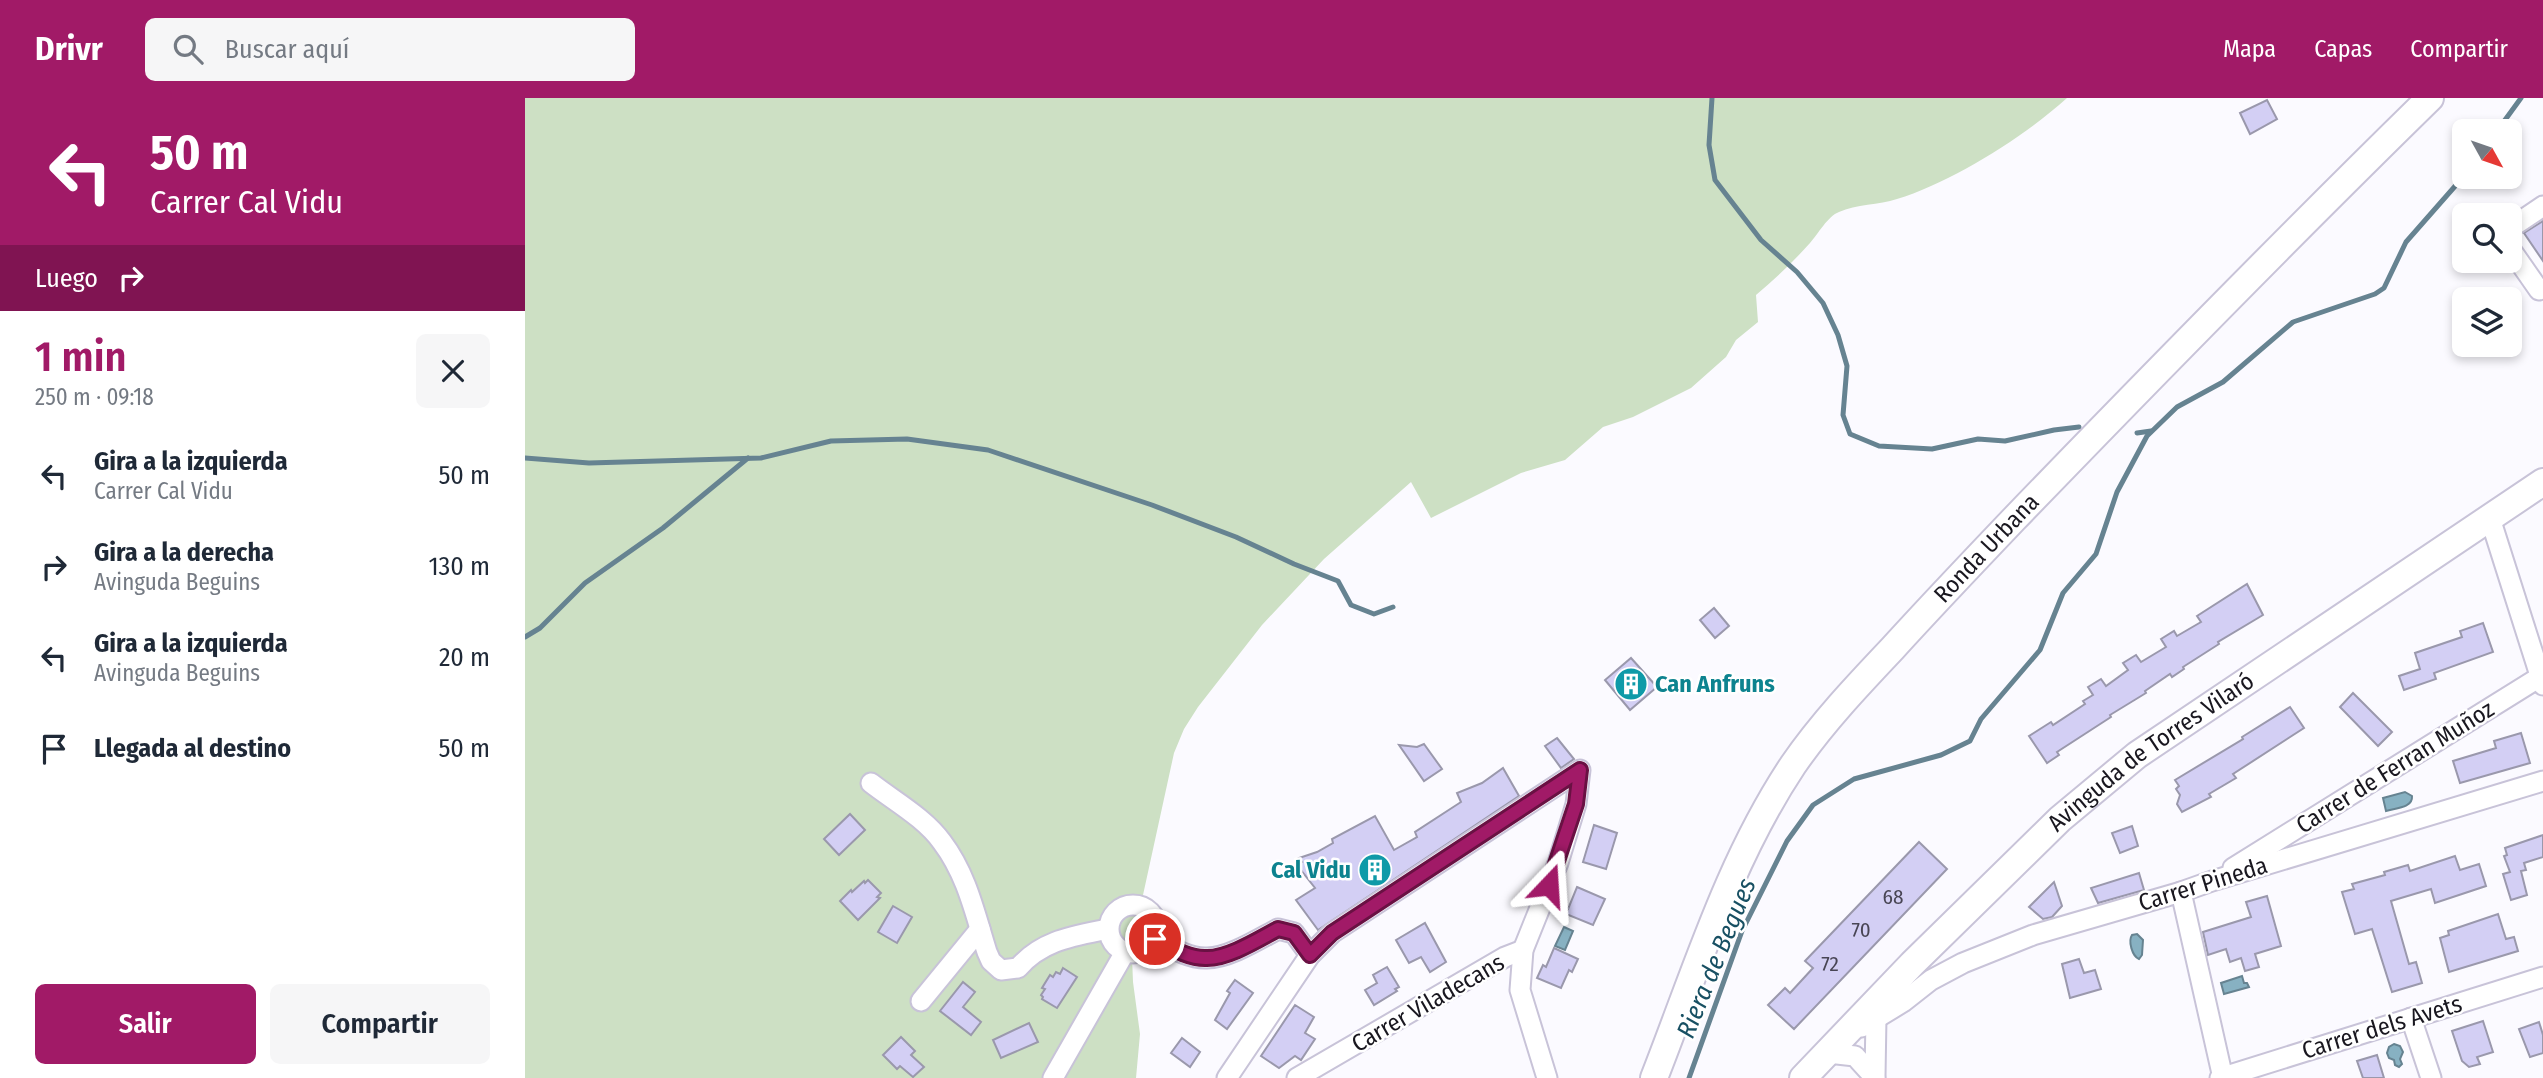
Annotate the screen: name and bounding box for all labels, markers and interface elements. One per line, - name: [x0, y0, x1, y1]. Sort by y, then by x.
- search box: [145, 18, 635, 81]
- text: Drivr: [35, 29, 103, 69]
- icon: search: [169, 30, 207, 68]
- text: Buscar aquí: [225, 34, 349, 65]
- text: Mapa: [2223, 35, 2276, 63]
- text: Capas: [2314, 35, 2372, 63]
- text: Compartir: [2410, 35, 2508, 63]
- north arrow: [2452, 119, 2522, 189]
- map controls: [2452, 119, 2522, 357]
- text: 50 m: [150, 123, 248, 182]
- icon: left: [35, 126, 126, 217]
- text: Carrer Cal Vidu: [150, 183, 343, 221]
- button: search: [2452, 203, 2522, 273]
- icon: right: [112, 259, 150, 297]
- text: Luego: [35, 263, 98, 294]
- button: layers: [2452, 287, 2522, 357]
- text: 1 min: [35, 332, 126, 382]
- button: close: [416, 334, 490, 408]
- text: 250 m · 09:18: [35, 383, 154, 411]
- text: Gira a la izquierda: [94, 446, 288, 477]
- icon: left: [35, 457, 73, 495]
- text: 50 m: [438, 460, 490, 491]
- text: Carrer Cal Vidu: [94, 477, 233, 505]
- street label: Ronda Urbana: [1928, 488, 2045, 608]
- text: Gira a la derecha: [94, 537, 274, 568]
- icon: right: [35, 548, 73, 586]
- text: 130 m: [428, 551, 490, 582]
- text: Avinguda Beguins: [94, 568, 260, 596]
- text: Gira a la izquierda: [94, 628, 288, 659]
- icon: left: [35, 639, 73, 677]
- text: 20 m: [439, 642, 490, 673]
- text: Avinguda Beguins: [94, 659, 260, 687]
- building icon: Can Anfruns: [1612, 665, 1650, 703]
- street label: Avinguda de Torres Vilaró: [2042, 667, 2259, 837]
- place label: Can Anfruns: [1655, 670, 1775, 698]
- street label: Carrer de Ferran Muñoz: [2291, 695, 2499, 839]
- icon: arrive: [35, 730, 73, 768]
- text: Llegada al destino: [94, 733, 291, 764]
- text: 50 m: [438, 733, 490, 764]
- position arrow: [1512, 848, 1586, 922]
- building icon: Cal Vidu: [1356, 851, 1394, 889]
- street label: Carrer Pineda: [2135, 851, 2271, 917]
- place label: Cal Vidu: [1271, 856, 1351, 884]
- water label: Riera de Begues: [1670, 874, 1763, 1043]
- house number: 68: [1883, 884, 1903, 910]
- pin: [1125, 909, 1185, 969]
- house number: 70: [1851, 917, 1871, 943]
- icon: arrive: [1136, 920, 1174, 958]
- street label: Carrer Viladecans: [1347, 948, 1509, 1058]
- house number: 72: [1821, 951, 1839, 977]
- button: Salir: [35, 984, 256, 1064]
- button: Compartir: [270, 984, 490, 1064]
- street label: Carrer dels Avets: [2299, 989, 2465, 1065]

